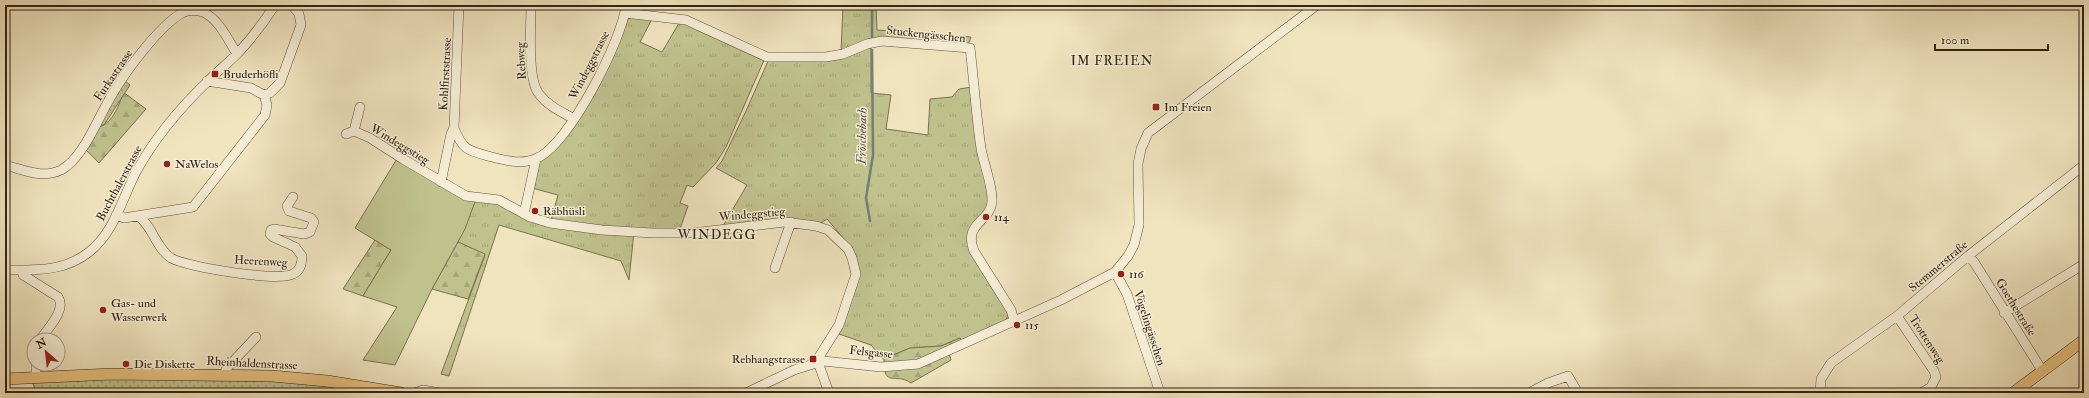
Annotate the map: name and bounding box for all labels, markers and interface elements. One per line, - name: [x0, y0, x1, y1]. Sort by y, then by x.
- street label: Stuckengässchen: [885, 23, 966, 46]
- scale bar: [1935, 26, 2048, 52]
- street label: Windeggstrasse: [565, 28, 613, 103]
- text: 100 m: [1941, 33, 1970, 48]
- street label: Kohlfirststrasse: [436, 37, 455, 111]
- street label: Rebweg: [513, 41, 530, 80]
- street label: Furkastrasse: [91, 47, 136, 104]
- district label: IM FREIEN: [1071, 53, 1153, 69]
- place label: Bruderhöfli: [223, 67, 278, 82]
- marker: Bruderhöfli: [210, 69, 220, 79]
- place label: Im Freien: [1164, 100, 1212, 115]
- marker: Im Freien: [1151, 102, 1161, 112]
- water label: Fröschebach: [853, 107, 870, 166]
- street label: Windeggstieg: [367, 120, 433, 169]
- street label: Buchthalerstrasse: [93, 143, 146, 224]
- place label: NaWelos: [175, 157, 218, 172]
- marker: NaWelos: [162, 159, 172, 169]
- place label: Räbhüsli: [543, 204, 585, 219]
- street label: Windeggstieg: [717, 204, 787, 225]
- marker: Räbhüsli: [530, 206, 540, 216]
- place label: 114: [994, 210, 1010, 225]
- marker: 114: [981, 212, 991, 222]
- district label: WINDEGG: [677, 227, 756, 243]
- street label: Stemmerstraße: [1906, 237, 1971, 295]
- street label: Heerenweg: [234, 253, 289, 270]
- place label: 116: [1129, 267, 1145, 282]
- marker: 116: [1116, 269, 1126, 279]
- street label: Goethestraße: [1992, 276, 2039, 339]
- street label: Vögelingässchen: [1130, 289, 1169, 368]
- place label: Gas- und Wasserwerk: [110, 296, 168, 325]
- marker: Gas- und Wasserwerk: [98, 305, 108, 315]
- street label: Trottenweg: [1905, 312, 1948, 367]
- place label: 115: [1025, 318, 1040, 333]
- marker: 115: [1012, 320, 1022, 330]
- north arrow: [26, 332, 66, 372]
- text: N: [33, 335, 50, 352]
- street label: Felsgasse: [849, 343, 893, 362]
- place label: Rebhangstrasse: [732, 352, 805, 367]
- street label: Rheinhaldenstrasse: [206, 354, 298, 373]
- marker: Rebhangstrasse: [808, 354, 818, 364]
- place label: Die Diskette: [134, 357, 195, 372]
- marker: Die Diskette: [121, 359, 131, 369]

